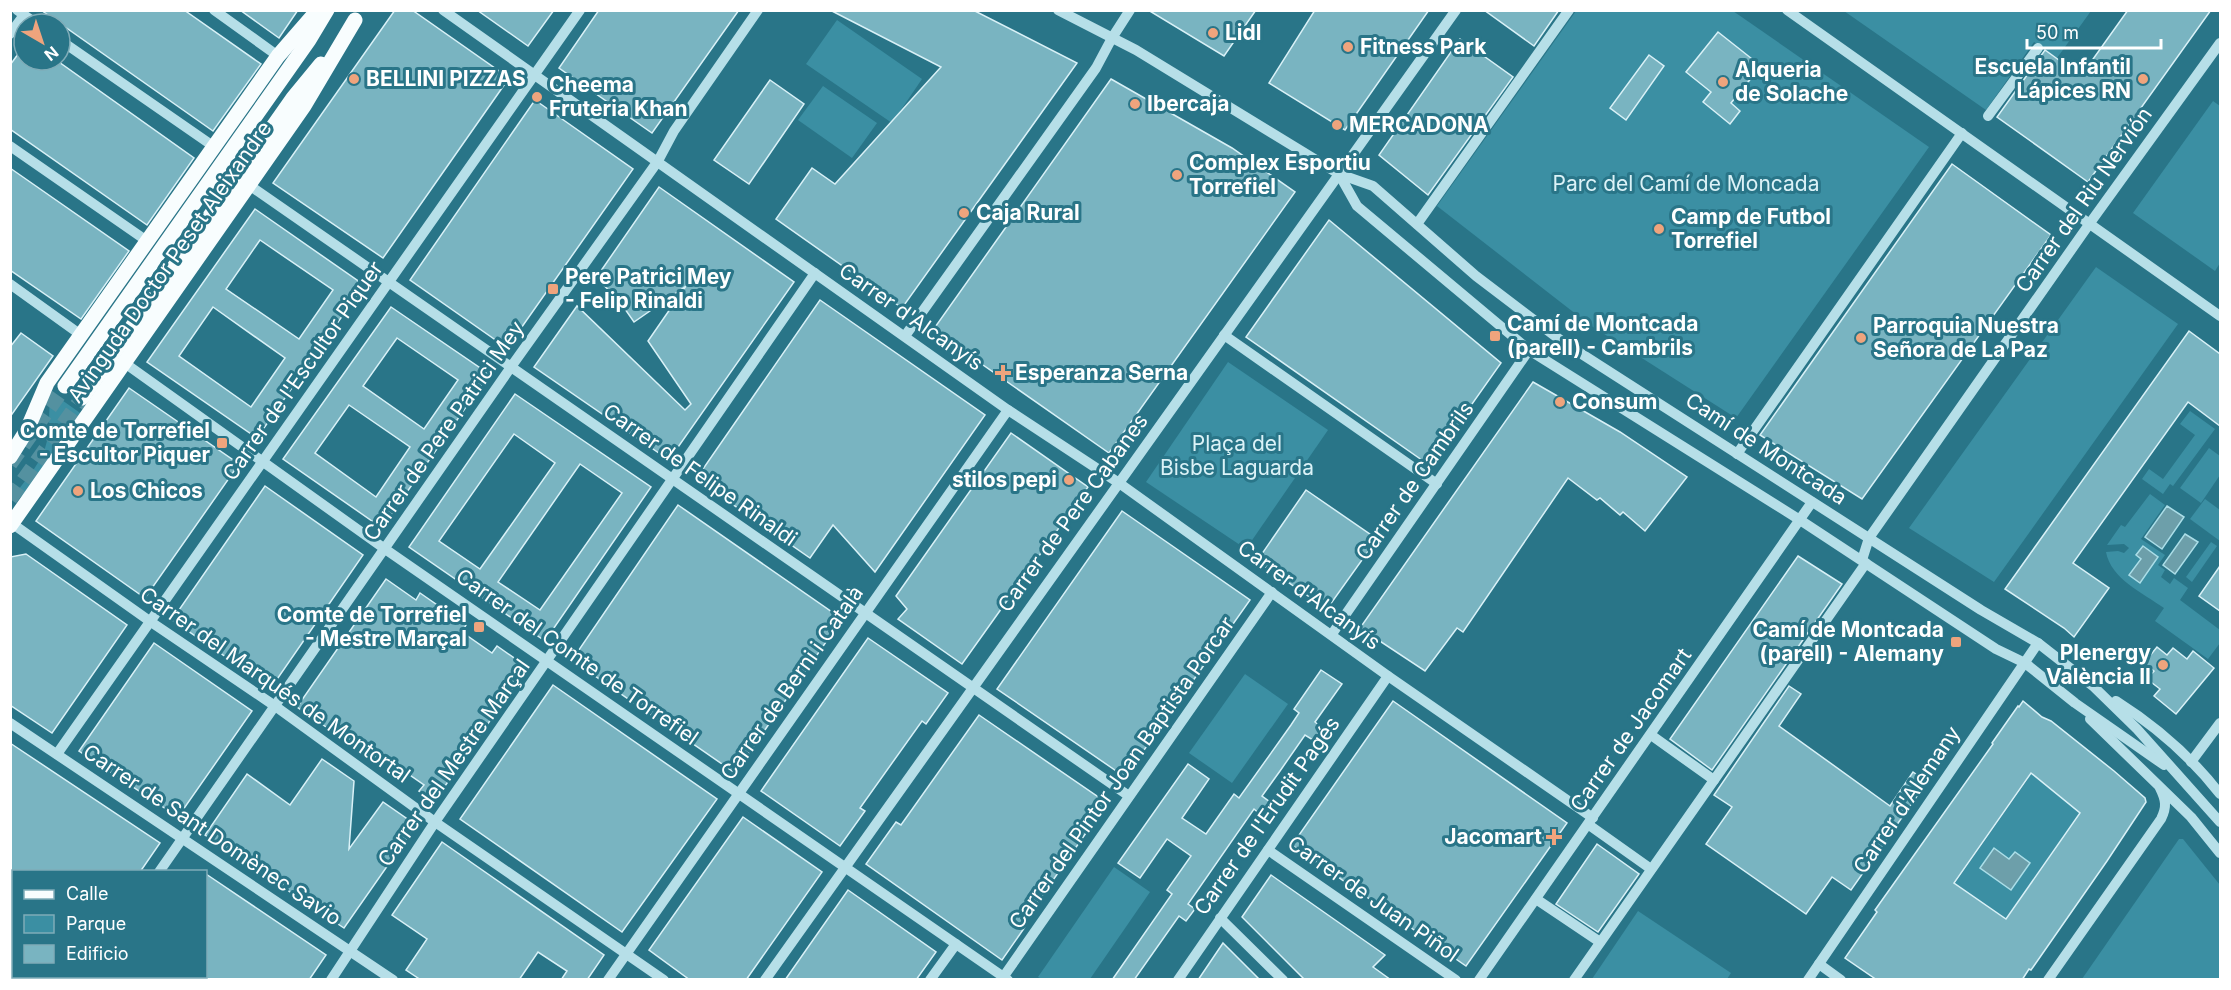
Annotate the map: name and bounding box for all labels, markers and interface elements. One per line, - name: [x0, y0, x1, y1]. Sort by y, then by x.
- north arrow: [12, 12, 72, 72]
- scale bar: [2027, 12, 2160, 50]
- place label: Lidl: [1225, 20, 1262, 45]
- text: 50 m: [2036, 22, 2079, 43]
- marker: Lidl: [1206, 26, 1220, 40]
- place label: Fitness Park: [1360, 34, 1487, 59]
- marker: Fitness Park: [1341, 40, 1355, 54]
- text: N: [40, 42, 62, 65]
- place label: Escuela Infantil Lápices RN: [1974, 54, 2131, 103]
- place label: Alqueria de Solache: [1735, 57, 1848, 106]
- place label: BELLINI PIZZAS: [366, 66, 526, 91]
- marker: BELLINI PIZZAS: [347, 72, 361, 86]
- place label: Cheema Fruteria Khan: [549, 72, 688, 121]
- marker: Escuela Infantil Lápices RN: [2136, 72, 2150, 86]
- marker: Alqueria de Solache: [1716, 75, 1730, 89]
- marker: Cheema Fruteria Khan: [530, 90, 544, 104]
- place label: Ibercaja: [1147, 91, 1229, 116]
- marker: Ibercaja: [1128, 97, 1142, 111]
- street label: Carrer del Riu Nervión: [2010, 102, 2157, 297]
- place label: MERCADONA: [1349, 112, 1489, 137]
- street label: Avinguda Doctor Peset Aleixandre: [62, 116, 277, 407]
- marker: MERCADONA: [1330, 118, 1344, 132]
- place label: Complex Esportiu Torrefiel: [1189, 150, 1371, 199]
- marker: Complex Esportiu Torrefiel: [1170, 168, 1184, 182]
- park label: Parc del Camí de Moncada: [1553, 171, 1819, 196]
- place label: Caja Rural: [976, 200, 1080, 225]
- place label: Camp de Futbol Torrefiel: [1671, 204, 1831, 253]
- marker: Caja Rural: [957, 206, 971, 220]
- marker: Camp de Futbol Torrefiel: [1652, 222, 1666, 236]
- street label: Carrer de l'Escultor Piquer: [217, 256, 388, 485]
- street label: Carrer d'Alcanyís: [834, 258, 988, 376]
- place label: Pere Patrici Mey - Felip Rinaldi: [565, 264, 732, 313]
- marker: Pere Patrici Mey - Felip Rinaldi: [546, 282, 560, 296]
- place label: Camí de Montcada (parell) - Cambrils: [1507, 311, 1698, 360]
- place label: Parroquia Nuestra Señora de La Paz: [1873, 313, 2059, 362]
- street label: Carrer de Pere Patrici Mey: [358, 316, 529, 545]
- marker: Camí de Montcada (parell) - Cambrils: [1488, 329, 1502, 343]
- marker: Parroquia Nuestra Señora de La Paz: [1854, 331, 1868, 345]
- place label: Esperanza Serna: [1015, 360, 1188, 385]
- marker: Esperanza Serna: [996, 366, 1010, 380]
- street label: Camí de Montcada: [1681, 387, 1851, 510]
- place label: Consum: [1572, 389, 1658, 414]
- marker: Consum: [1553, 395, 1567, 409]
- street label: Carrer de Cambrils: [1350, 397, 1479, 565]
- street label: Carrer de Felipe Rinaldi: [599, 398, 802, 551]
- street label: Carrer de Pere Cabanes: [992, 409, 1153, 617]
- place label: Comte de Torrefiel - Escultor Piquer: [20, 418, 210, 467]
- park label: Plaça del Bisbe Laguarda: [1160, 431, 1314, 480]
- marker: Comte de Torrefiel - Escultor Piquer: [215, 436, 229, 450]
- place label: stilos pepi: [952, 467, 1057, 492]
- marker: stilos pepi: [1062, 473, 1076, 487]
- place label: Los Chicos: [90, 478, 203, 503]
- marker: Los Chicos: [71, 484, 85, 498]
- street label: Carrer d'Alcanyís: [1233, 534, 1385, 655]
- street label: Carrer del Comte de Torrefiel: [451, 563, 703, 750]
- street label: Carrer del Marqués de Montortal: [135, 581, 415, 788]
- street label: Carrer de Berni i Català: [715, 581, 868, 785]
- place label: Comte de Torrefiel - Mestre Marçal: [277, 602, 467, 651]
- street label: Carrer del Pintor Joan Baptista Porcar: [1004, 612, 1240, 934]
- place label: Camí de Montcada (parell) - Alemany: [1753, 617, 1944, 666]
- marker: Comte de Torrefiel - Mestre Marçal: [472, 620, 486, 634]
- marker: Camí de Montcada (parell) - Alemany: [1949, 635, 1963, 649]
- place label: Plenergy València II: [2046, 640, 2151, 689]
- street label: Carrer de Jacomart: [1565, 643, 1696, 816]
- street label: Carrer del Mestre Marçal: [372, 654, 535, 871]
- marker: Plenergy València II: [2156, 658, 2170, 672]
- street label: Carrer de l'Erudit Pagés: [1189, 712, 1345, 920]
- street label: Carrer d'Alemany: [1848, 721, 1965, 878]
- street label: Carrer de Sant Domènec Savio: [79, 739, 346, 930]
- place label: Jacomart: [1444, 824, 1542, 849]
- street label: Carrer de Juan Piñol: [1283, 830, 1464, 967]
- marker: Jacomart: [1547, 830, 1561, 844]
- legend: [12, 870, 207, 978]
- text: Calle: [66, 883, 108, 904]
- text: Parque: [66, 913, 126, 934]
- text: Edificio: [66, 943, 129, 964]

